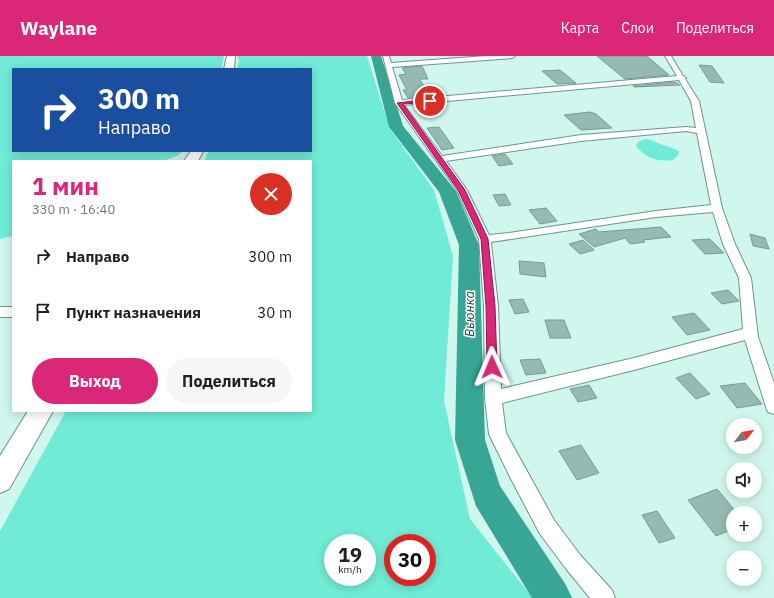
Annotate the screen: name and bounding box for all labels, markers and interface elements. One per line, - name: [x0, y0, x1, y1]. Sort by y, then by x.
- text: Waylane: [20, 16, 97, 40]
- text: Карта: [561, 19, 599, 37]
- text: Слои: [621, 19, 654, 37]
- text: Поделиться: [676, 19, 754, 37]
- text: 300 m: [98, 80, 180, 117]
- icon: right: [32, 84, 84, 136]
- pin: [413, 84, 447, 118]
- icon: arrive: [419, 90, 441, 112]
- text: Направо: [98, 116, 171, 139]
- text: 1 мин: [32, 170, 99, 202]
- button: close: [250, 173, 292, 215]
- text: 330 m · 16:40: [32, 201, 115, 218]
- icon: right: [32, 245, 54, 267]
- text: Направо: [66, 247, 129, 266]
- text: 300 m: [248, 247, 292, 266]
- water label: Вьюнка: [461, 291, 478, 337]
- icon: arrive: [32, 301, 54, 323]
- text: Пункт назначения: [66, 303, 201, 322]
- text: 30 m: [257, 303, 292, 322]
- position arrow: [471, 346, 513, 388]
- button: Выход: [32, 358, 158, 404]
- button: Поделиться: [166, 358, 292, 404]
- north arrow: [726, 418, 762, 454]
- map controls: [726, 418, 762, 586]
- button: sound: [726, 462, 762, 498]
- button: +: [726, 506, 762, 542]
- speed limit sign: 30: [384, 534, 436, 586]
- text: 19: [338, 541, 362, 568]
- button: −: [726, 550, 762, 586]
- text: km/h: [338, 563, 362, 576]

